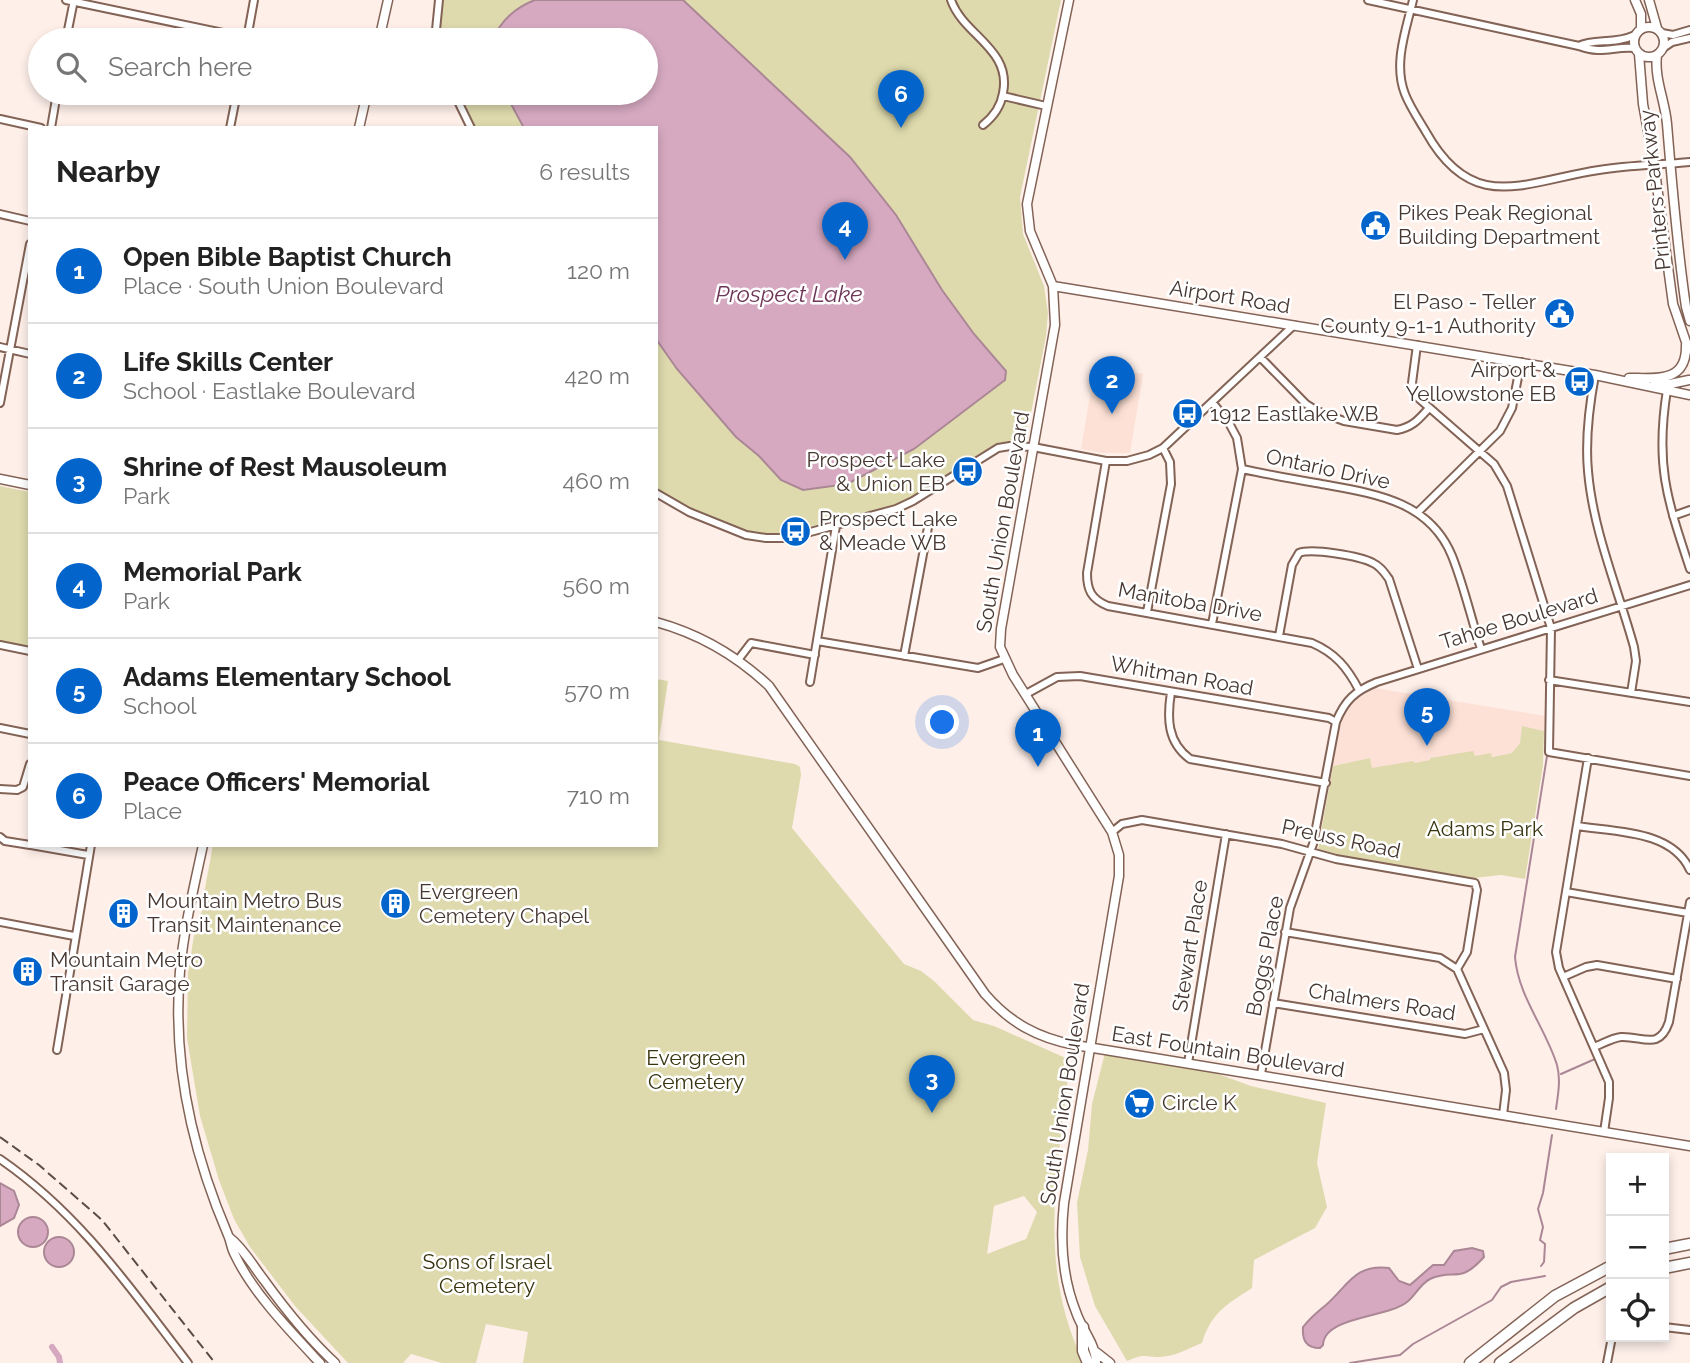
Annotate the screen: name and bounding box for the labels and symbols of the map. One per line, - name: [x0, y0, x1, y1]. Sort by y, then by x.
- pin: 6: [878, 70, 924, 128]
- street label: Printers Parkway: [1634, 108, 1675, 272]
- place label: Pikes Peak Regional Building Department: [1398, 200, 1600, 249]
- pin: 4: [822, 202, 868, 260]
- public building icon: Pikes Peak Regional Building Department: [1358, 208, 1392, 242]
- street label: Airport Road: [1168, 275, 1292, 318]
- water label: Prospect Lake: [716, 280, 862, 307]
- place label: El Paso - Teller County 9-1-1 Authority: [1320, 289, 1537, 338]
- public building icon: El Paso - Teller County 9-1-1 Authority: [1542, 297, 1576, 331]
- pin: 2: [1089, 356, 1135, 414]
- place label: Airport & Yellowstone EB: [1405, 357, 1556, 406]
- bus stop icon: Airport & Yellowstone EB: [1562, 365, 1596, 399]
- bus stop icon: 1912 Eastlake WB: [1170, 397, 1204, 431]
- place label: 1912 Eastlake WB: [1210, 401, 1379, 426]
- street label: South Union Boulevard: [971, 409, 1034, 634]
- street label: Ontario Drive: [1264, 443, 1392, 494]
- place label: Prospect Lake & Union EB: [806, 447, 945, 496]
- bus stop icon: Prospect Lake & Union EB: [951, 455, 985, 489]
- place label: Prospect Lake & Meade WB: [819, 506, 958, 555]
- bus stop icon: Prospect Lake & Meade WB: [779, 514, 813, 548]
- street label: Manitoba Drive: [1116, 577, 1264, 626]
- street label: Tahoe Boulevard: [1437, 583, 1601, 654]
- street label: Whitman Road: [1109, 651, 1255, 700]
- pin: 5: [1404, 688, 1450, 746]
- your location: [925, 705, 959, 739]
- pin: 1: [1015, 709, 1061, 767]
- street label: Preuss Road: [1279, 814, 1403, 863]
- park label: Adams Park: [1427, 816, 1543, 841]
- street label: Stewart Place: [1167, 878, 1212, 1014]
- place label: Evergreen Cemetery Chapel: [419, 879, 589, 928]
- building icon: Evergreen Cemetery Chapel: [379, 887, 413, 921]
- place label: Mountain Metro Bus Transit Maintenance: [147, 888, 342, 937]
- street label: Boggs Place: [1241, 894, 1288, 1018]
- building icon: Mountain Metro Bus Transit Maintenance: [107, 896, 141, 930]
- place label: Mountain Metro Transit Garage: [50, 947, 203, 996]
- building icon: Mountain Metro Transit Garage: [10, 955, 44, 989]
- street label: Chalmers Road: [1307, 978, 1457, 1025]
- street label: South Union Boulevard: [1035, 981, 1094, 1207]
- street label: East Fountain Boulevard: [1110, 1021, 1346, 1082]
- park label: Evergreen Cemetery: [646, 1045, 746, 1094]
- pin: 3: [909, 1055, 955, 1113]
- supermarket icon: Circle K: [1122, 1086, 1156, 1120]
- place label: Circle K: [1162, 1090, 1237, 1115]
- park label: Sons of Israel Cemetery: [422, 1249, 552, 1298]

